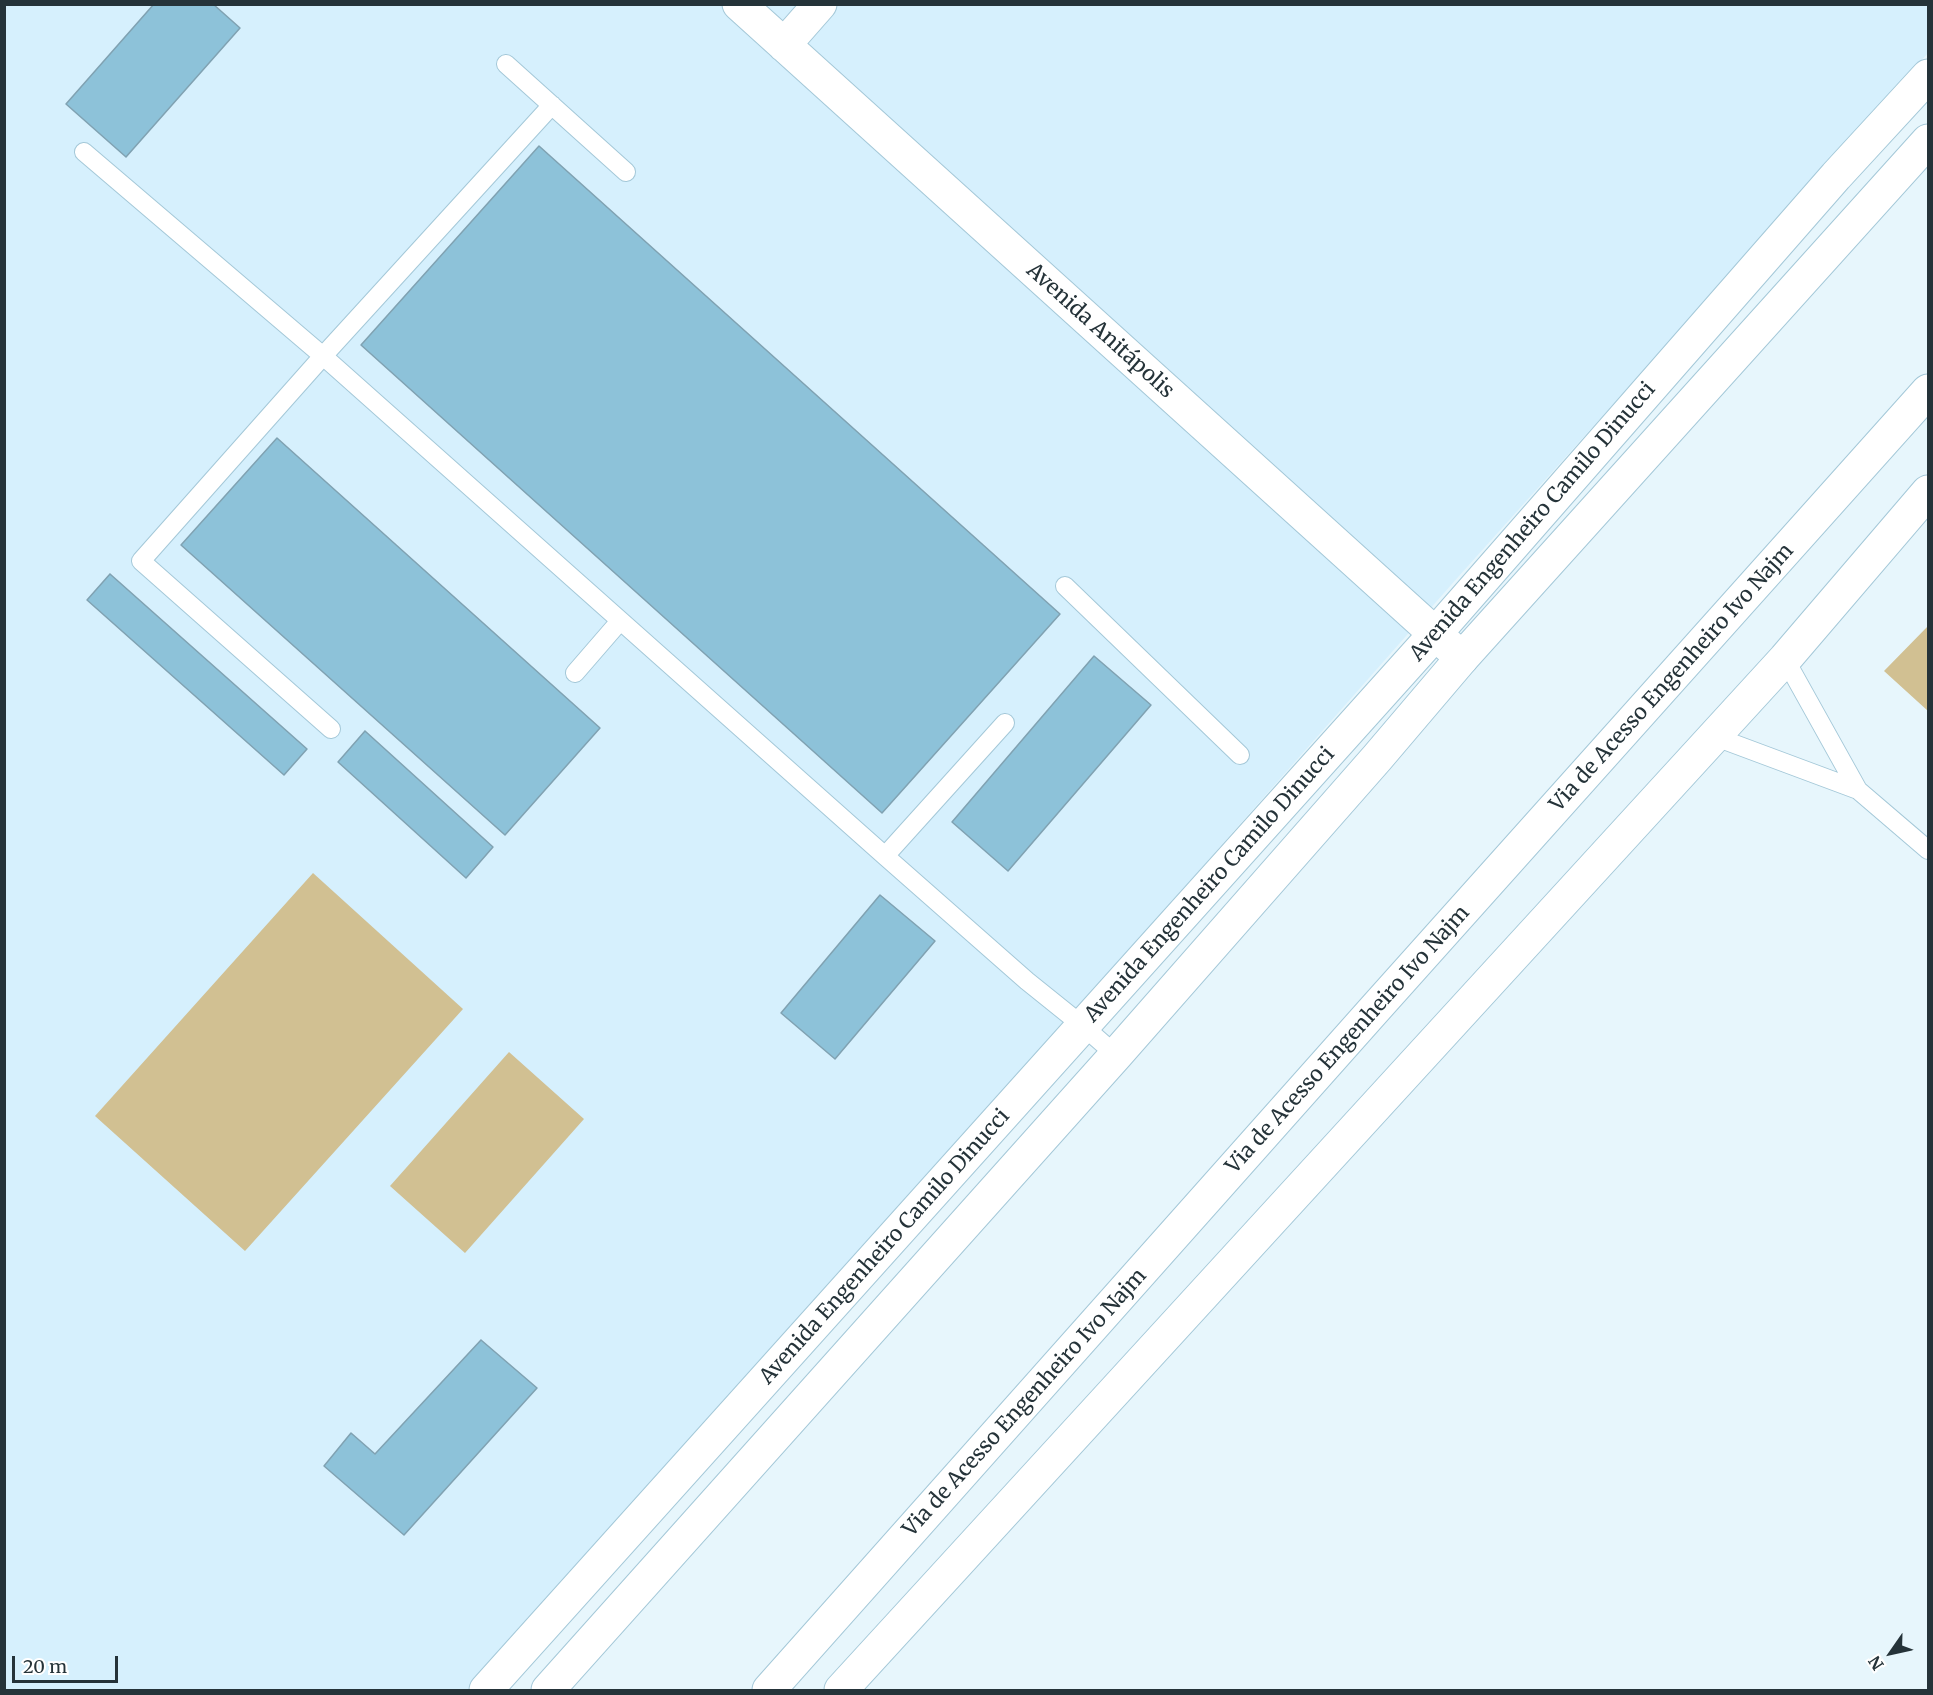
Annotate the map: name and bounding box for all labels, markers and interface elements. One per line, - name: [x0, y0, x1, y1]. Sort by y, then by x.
- street label: Avenida Anitápolis: [1021, 258, 1179, 404]
- street label: Avenida Engenheiro Camilo Dinucci: [1405, 377, 1661, 667]
- street label: Via de Acesso Engenheiro Ivo Najm: [1545, 539, 1799, 817]
- street label: Avenida Engenheiro Camilo Dinucci: [1080, 742, 1340, 1028]
- street label: Via de Acesso Engenheiro Ivo Najm: [1221, 901, 1475, 1179]
- street label: Avenida Engenheiro Camilo Dinucci: [755, 1104, 1015, 1390]
- street label: Via de Acesso Engenheiro Ivo Najm: [898, 1264, 1152, 1542]
- north arrow: [1861, 1623, 1921, 1683]
- scale bar: [15, 1644, 122, 1682]
- text: N: [1864, 1652, 1888, 1674]
- text: 20 m: [23, 1655, 67, 1678]

